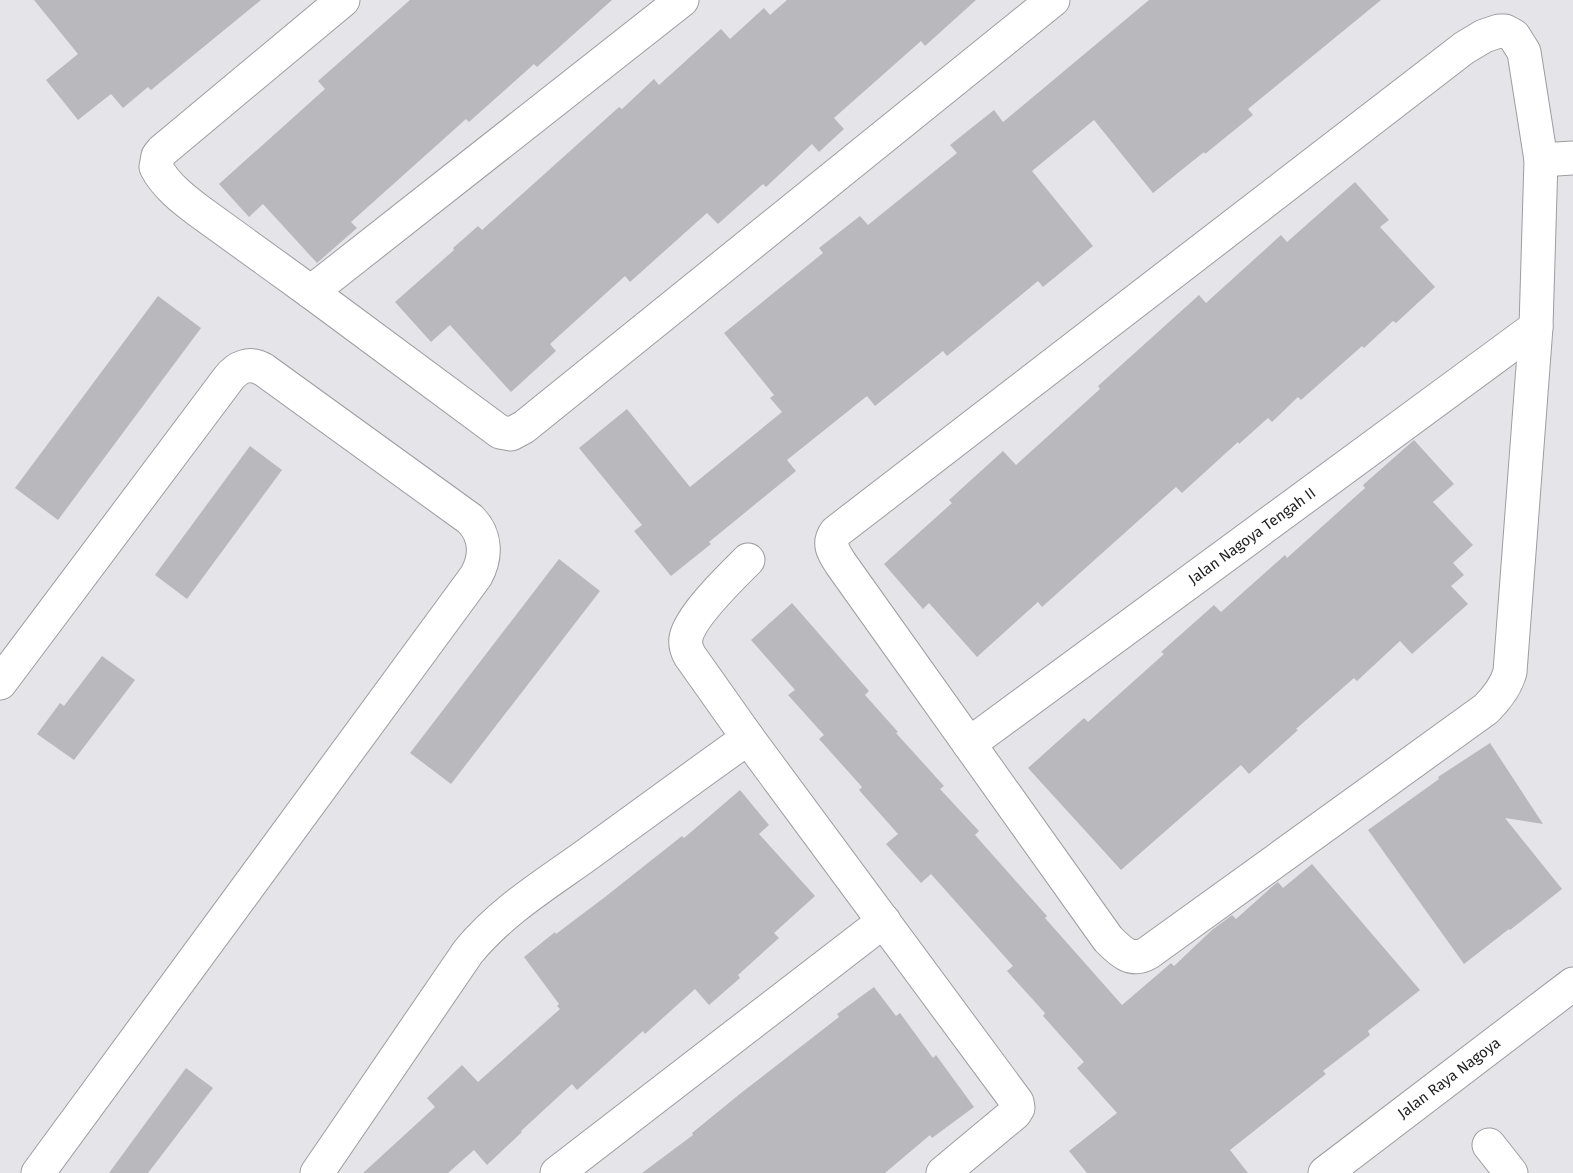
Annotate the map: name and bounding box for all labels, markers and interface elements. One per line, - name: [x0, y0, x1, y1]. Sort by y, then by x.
- street label: Jalan Nagoya Tengah II: [1185, 484, 1319, 588]
- street label: Jalan Raya Nagoya: [1394, 1034, 1504, 1122]

